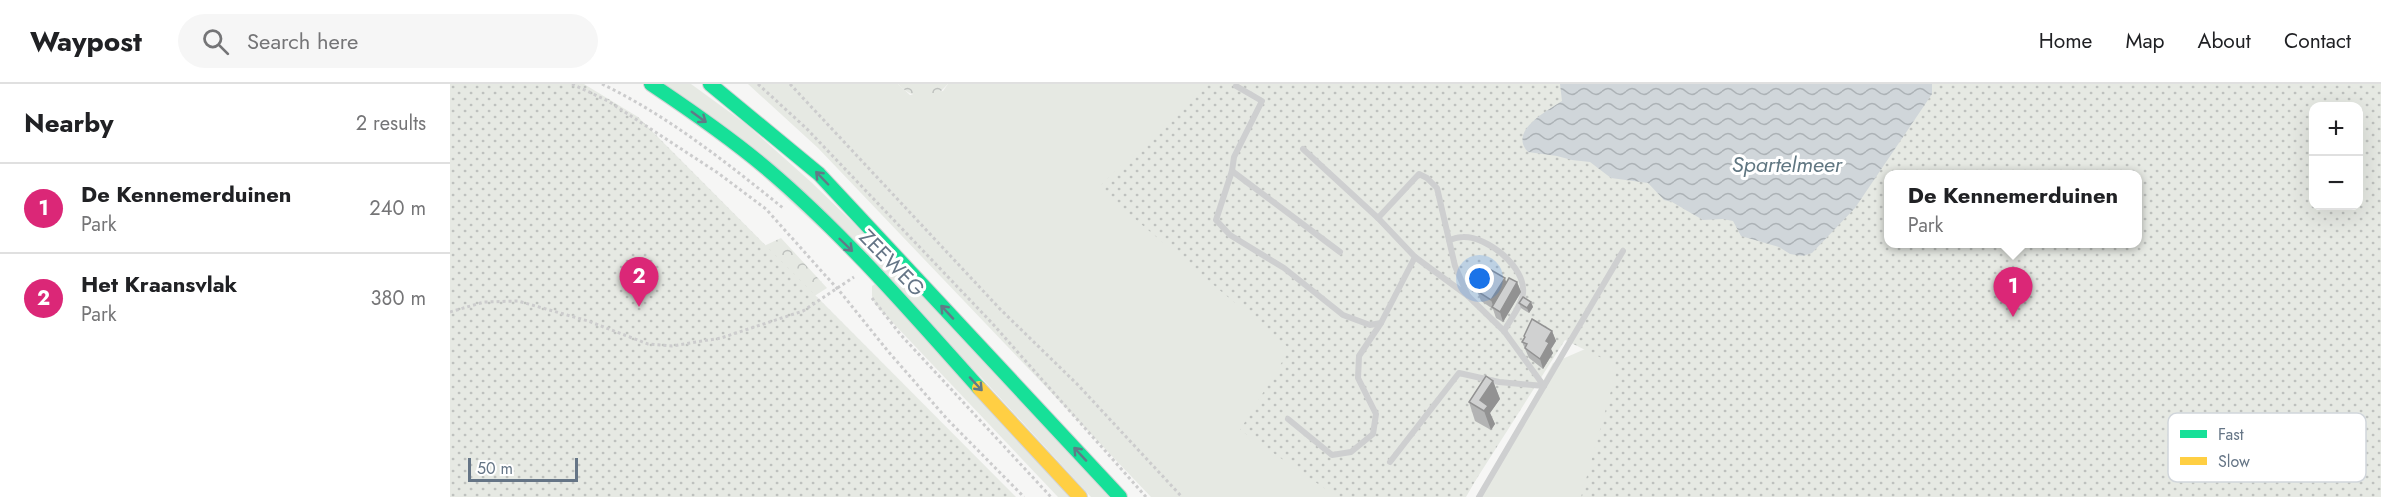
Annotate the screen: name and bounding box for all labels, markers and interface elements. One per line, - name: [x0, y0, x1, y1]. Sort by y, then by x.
- search box: [178, 14, 598, 68]
- text: Waypost: [30, 21, 142, 62]
- icon: search: [199, 25, 232, 58]
- text: Search here: [247, 25, 358, 57]
- text: Home: [2039, 26, 2092, 56]
- text: Map: [2125, 26, 2165, 56]
- text: About: [2198, 26, 2251, 56]
- text: Contact: [2284, 26, 2351, 56]
- map controls: [2309, 102, 2363, 210]
- button: +: [2309, 102, 2363, 156]
- text: Nearby: [24, 104, 113, 142]
- text: 2 results: [356, 109, 426, 138]
- one-way arrow: [691, 111, 707, 124]
- water label: Spartelmeer: [1732, 148, 1844, 180]
- button: −: [2309, 156, 2363, 210]
- one-way arrow: [815, 170, 830, 185]
- popup: [1884, 170, 2142, 248]
- text: De Kennemerduinen: [81, 178, 291, 210]
- text: De Kennemerduinen: [1908, 179, 2118, 211]
- text: 1: [38, 194, 49, 223]
- text: 240 m: [369, 194, 426, 223]
- text: Park: [81, 210, 117, 239]
- text: Park: [1908, 211, 1943, 240]
- street label: ZEEWEG: [852, 223, 932, 303]
- one-way arrow: [839, 238, 854, 252]
- pin: 2: [620, 258, 658, 307]
- your location: [1465, 264, 1494, 293]
- text: Het Kraansvlak: [81, 268, 237, 300]
- pin: 1: [1994, 268, 2032, 317]
- text: 2: [37, 284, 50, 313]
- text: 380 m: [371, 284, 426, 313]
- text: Park: [81, 300, 117, 329]
- one-way arrow: [940, 304, 954, 319]
- one-way arrow: [969, 376, 983, 391]
- legend: [2168, 413, 2366, 482]
- text: Fast: [2218, 423, 2244, 446]
- one-way arrow: [1073, 447, 1087, 462]
- text: Slow: [2218, 450, 2250, 473]
- scale bar: [468, 455, 578, 482]
- text: 50 m: [477, 457, 513, 480]

